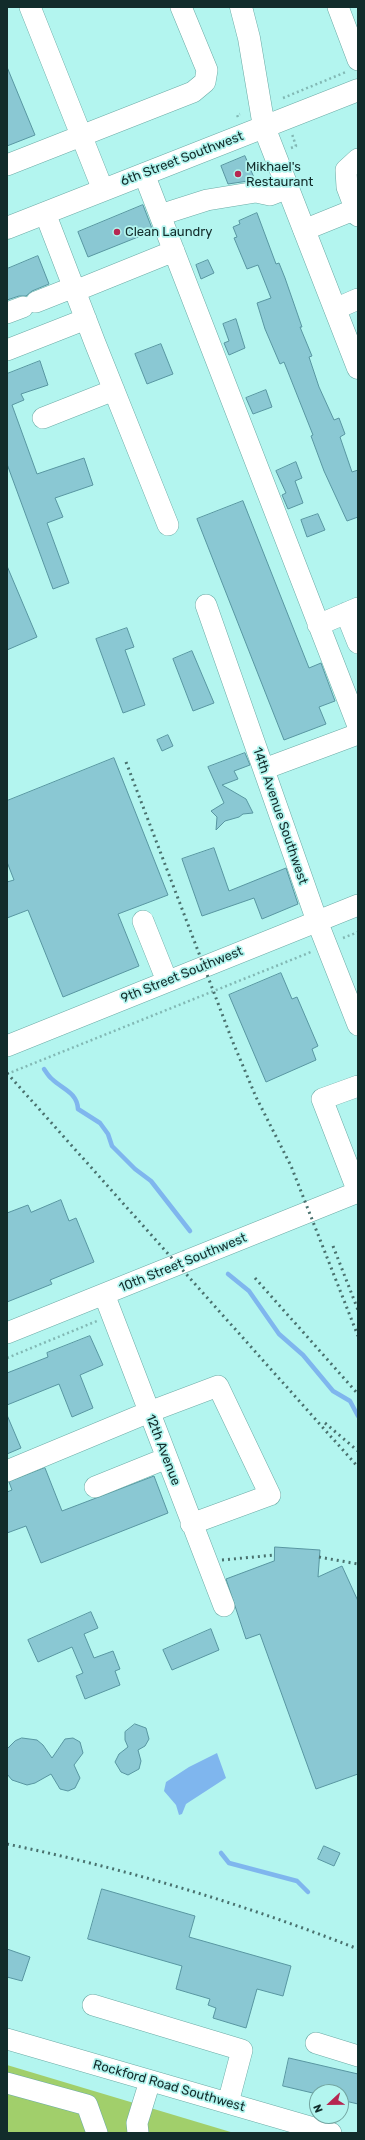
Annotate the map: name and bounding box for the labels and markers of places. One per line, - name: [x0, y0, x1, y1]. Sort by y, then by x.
- place label: Mikhael's Restaurant: [246, 159, 313, 190]
- marker: Mikhael's Restaurant: [233, 169, 243, 179]
- place label: Clean Laundry: [125, 224, 212, 240]
- marker: Clean Laundry: [112, 227, 122, 237]

